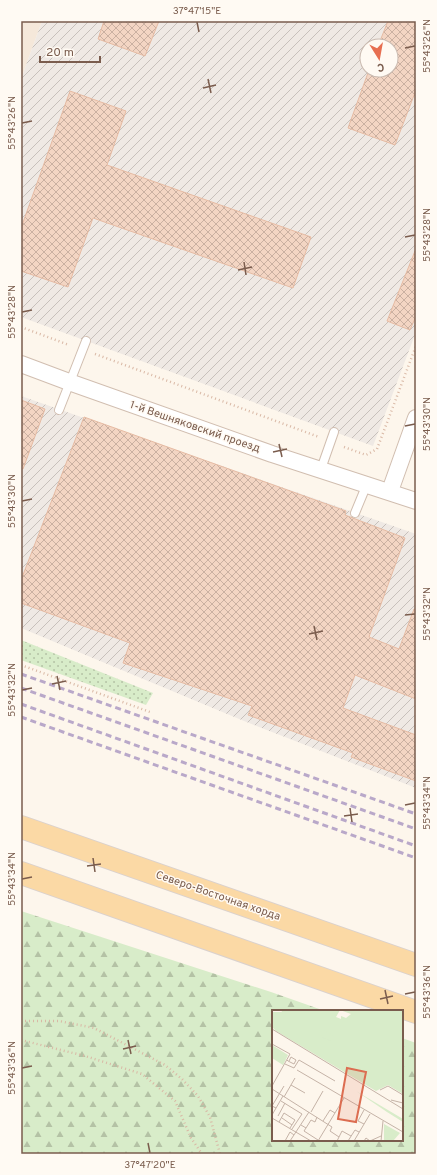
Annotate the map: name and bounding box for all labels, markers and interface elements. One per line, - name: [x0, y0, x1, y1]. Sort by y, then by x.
- text: 37°47'15"E: [173, 5, 221, 18]
- text: 55°43'26"N: [421, 19, 434, 73]
- scale bar: [40, 38, 100, 64]
- north arrow: [359, 38, 399, 78]
- text: 20 m: [46, 45, 74, 61]
- text: С: [376, 59, 386, 74]
- text: 55°43'26"N: [6, 96, 19, 150]
- text: 55°43'28"N: [421, 208, 434, 262]
- text: 55°43'28"N: [6, 285, 19, 339]
- text: 55°43'30"N: [421, 397, 434, 451]
- street label: 1-й Вешняковский проезд: [128, 398, 262, 456]
- text: 55°43'30"N: [6, 474, 19, 528]
- text: 55°43'32"N: [421, 587, 434, 641]
- text: 55°43'32"N: [6, 663, 19, 717]
- text: 55°43'34"N: [421, 776, 434, 830]
- text: 55°43'34"N: [6, 852, 19, 906]
- street label: Северо-Восточная хорда: [154, 868, 282, 924]
- text: 55°43'36"N: [421, 965, 434, 1019]
- inset map: [272, 1010, 403, 1141]
- text: 55°43'36"N: [6, 1041, 19, 1095]
- text: 37°47'20"E: [124, 1159, 176, 1172]

